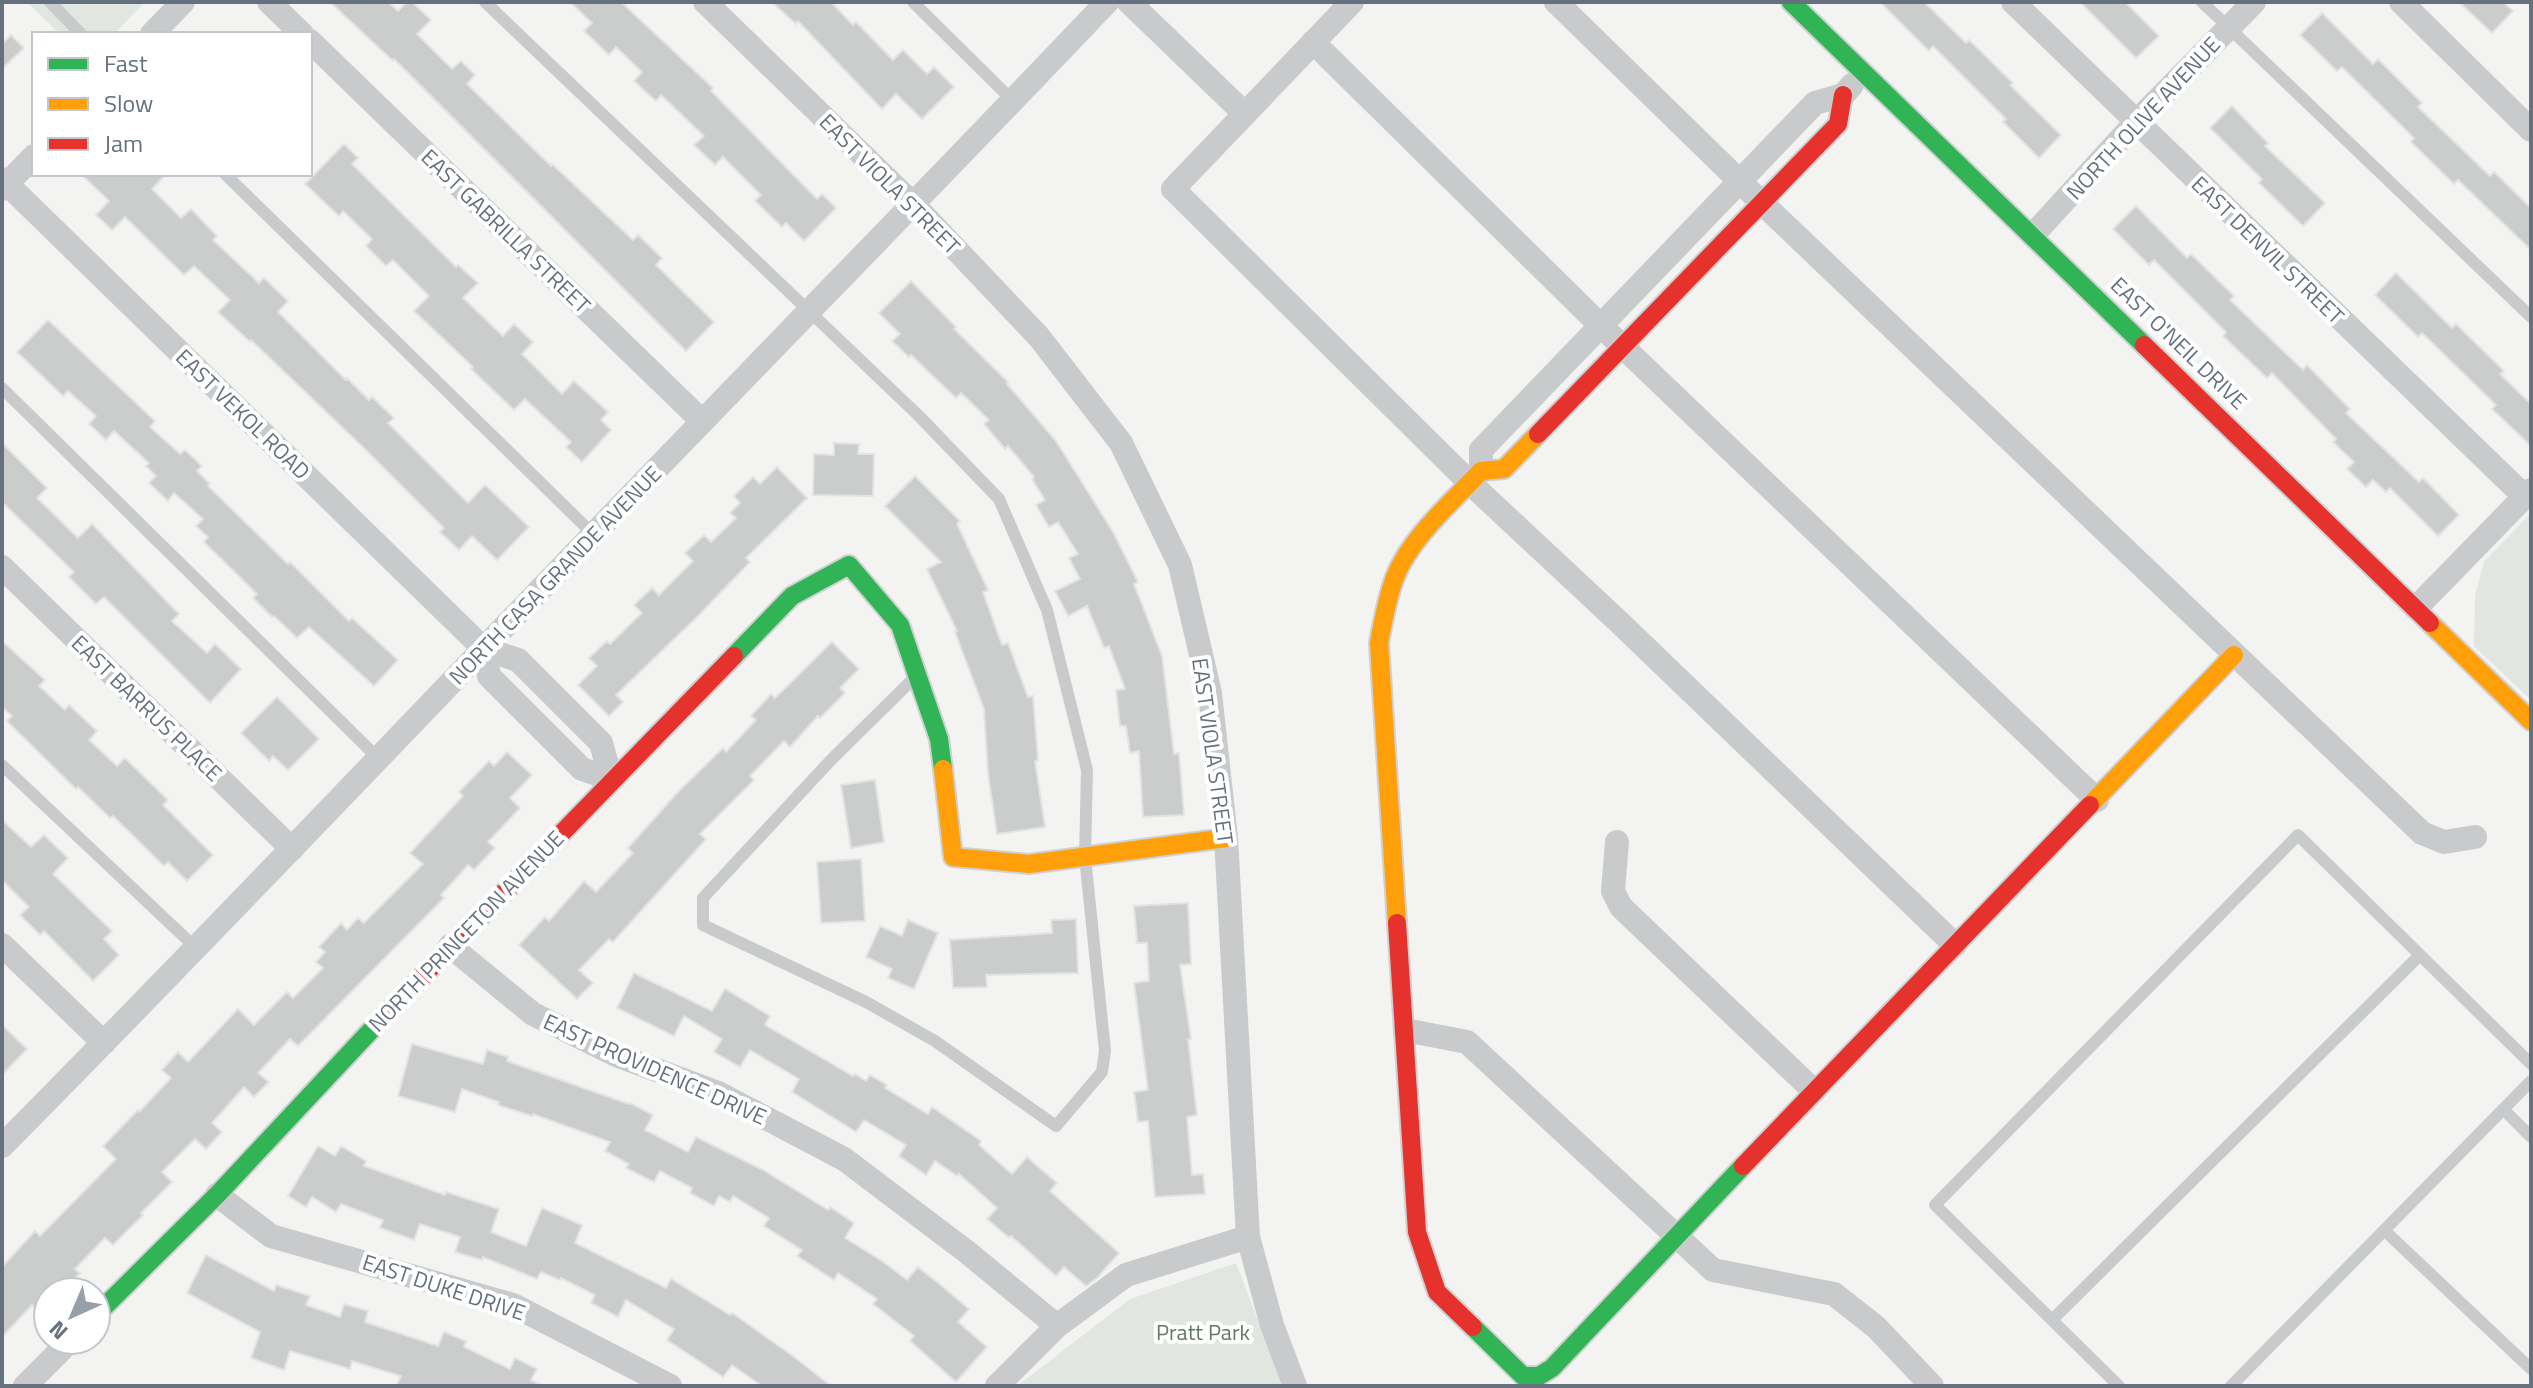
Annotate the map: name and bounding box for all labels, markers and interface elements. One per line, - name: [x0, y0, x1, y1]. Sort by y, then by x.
- street label: NORTH OLIVE AVENUE: [2058, 29, 2228, 207]
- legend: [32, 32, 312, 176]
- text: Fast: [104, 45, 148, 81]
- text: Slow: [104, 85, 153, 121]
- street label: EAST VIOLA STREET: [812, 106, 969, 263]
- text: Jam: [104, 125, 143, 161]
- street label: EAST GABRILLA STREET: [413, 141, 599, 322]
- street label: EAST DENVIL STREET: [2184, 168, 2352, 332]
- street label: EAST O'NEIL DRIVE: [2103, 269, 2255, 417]
- street label: EAST VEKOL ROAD: [168, 341, 318, 487]
- street label: NORTH CASA GRANDE AVENUE: [441, 458, 669, 692]
- street label: EAST BARRUS PLACE: [64, 627, 230, 789]
- street label: EAST VIOLA STREET: [1183, 656, 1243, 847]
- street label: NORTH PRINCETON AVENUE: [360, 822, 572, 1040]
- street label: EAST PROVIDENCE DRIVE: [538, 1004, 772, 1134]
- street label: EAST DUKE DRIVE: [358, 1245, 530, 1329]
- north arrow: [32, 1276, 112, 1356]
- text: N: [41, 1313, 75, 1348]
- park label: Pratt Park: [1156, 1315, 1250, 1349]

